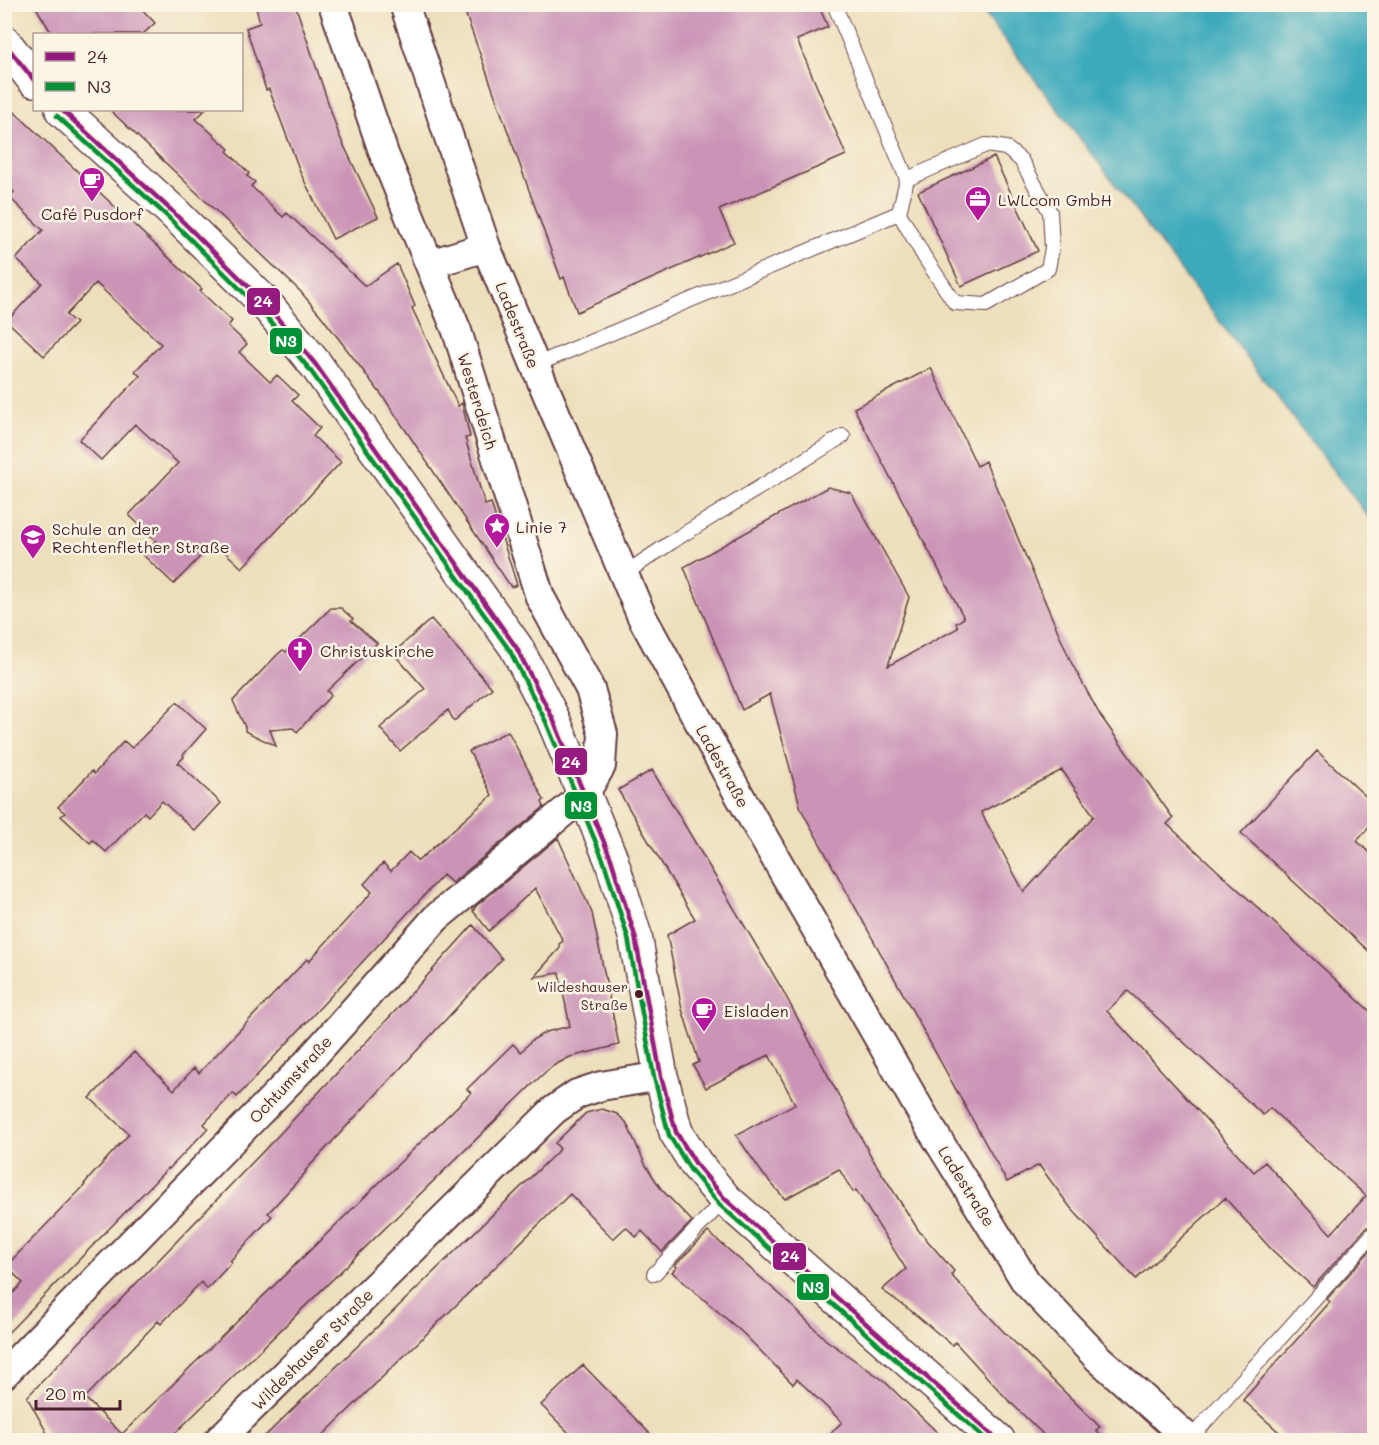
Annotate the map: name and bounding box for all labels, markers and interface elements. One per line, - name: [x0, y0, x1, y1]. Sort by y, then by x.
- legend: [33, 33, 243, 111]
- text: 24: [87, 44, 108, 68]
- text: N3: [87, 74, 111, 98]
- cafe icon: Café Pusdorf: [77, 165, 107, 203]
- office icon: LWLcom GmbH: [963, 184, 993, 222]
- place label: LWLcom GmbH: [998, 189, 1112, 210]
- place label: Café Pusdorf: [41, 203, 144, 224]
- street label: Ladestraße: [491, 279, 545, 371]
- line badge: 24: [246, 287, 281, 316]
- text: 24: [253, 290, 273, 311]
- line badge: N3: [269, 327, 303, 355]
- text: N3: [275, 330, 297, 351]
- street label: Westerdeich: [453, 350, 503, 452]
- place icon: Linie 7: [482, 511, 512, 549]
- place label: Linie 7: [516, 516, 567, 537]
- place label: Schule an der Rechtenflether Straße: [52, 518, 230, 557]
- school or university icon: Schule an der Rechtenflether Straße: [18, 522, 48, 560]
- church icon: Christuskirche: [285, 635, 315, 673]
- place label: Christuskirche: [320, 640, 434, 661]
- street label: Ladestraße: [692, 721, 754, 811]
- line badge: 24: [554, 747, 588, 776]
- text: 24: [561, 751, 581, 772]
- line badge: N3: [564, 791, 598, 820]
- text: N3: [570, 795, 592, 816]
- place label: Wildeshauser Straße: [537, 977, 628, 1014]
- marker: Wildeshauser Straße: [633, 988, 645, 1000]
- cafe icon: Eisladen: [689, 995, 719, 1033]
- place label: Eisladen: [724, 1000, 789, 1021]
- street label: Ochtumstraße: [244, 1031, 336, 1127]
- street label: Ladestraße: [934, 1142, 1000, 1230]
- line badge: 24: [772, 1242, 807, 1271]
- text: 24: [780, 1245, 800, 1266]
- line badge: N3: [796, 1273, 830, 1301]
- text: N3: [802, 1276, 824, 1297]
- street label: Wildeshauser Straße: [247, 1284, 377, 1414]
- scale bar: [36, 1373, 120, 1411]
- text: 20 m: [45, 1381, 86, 1405]

